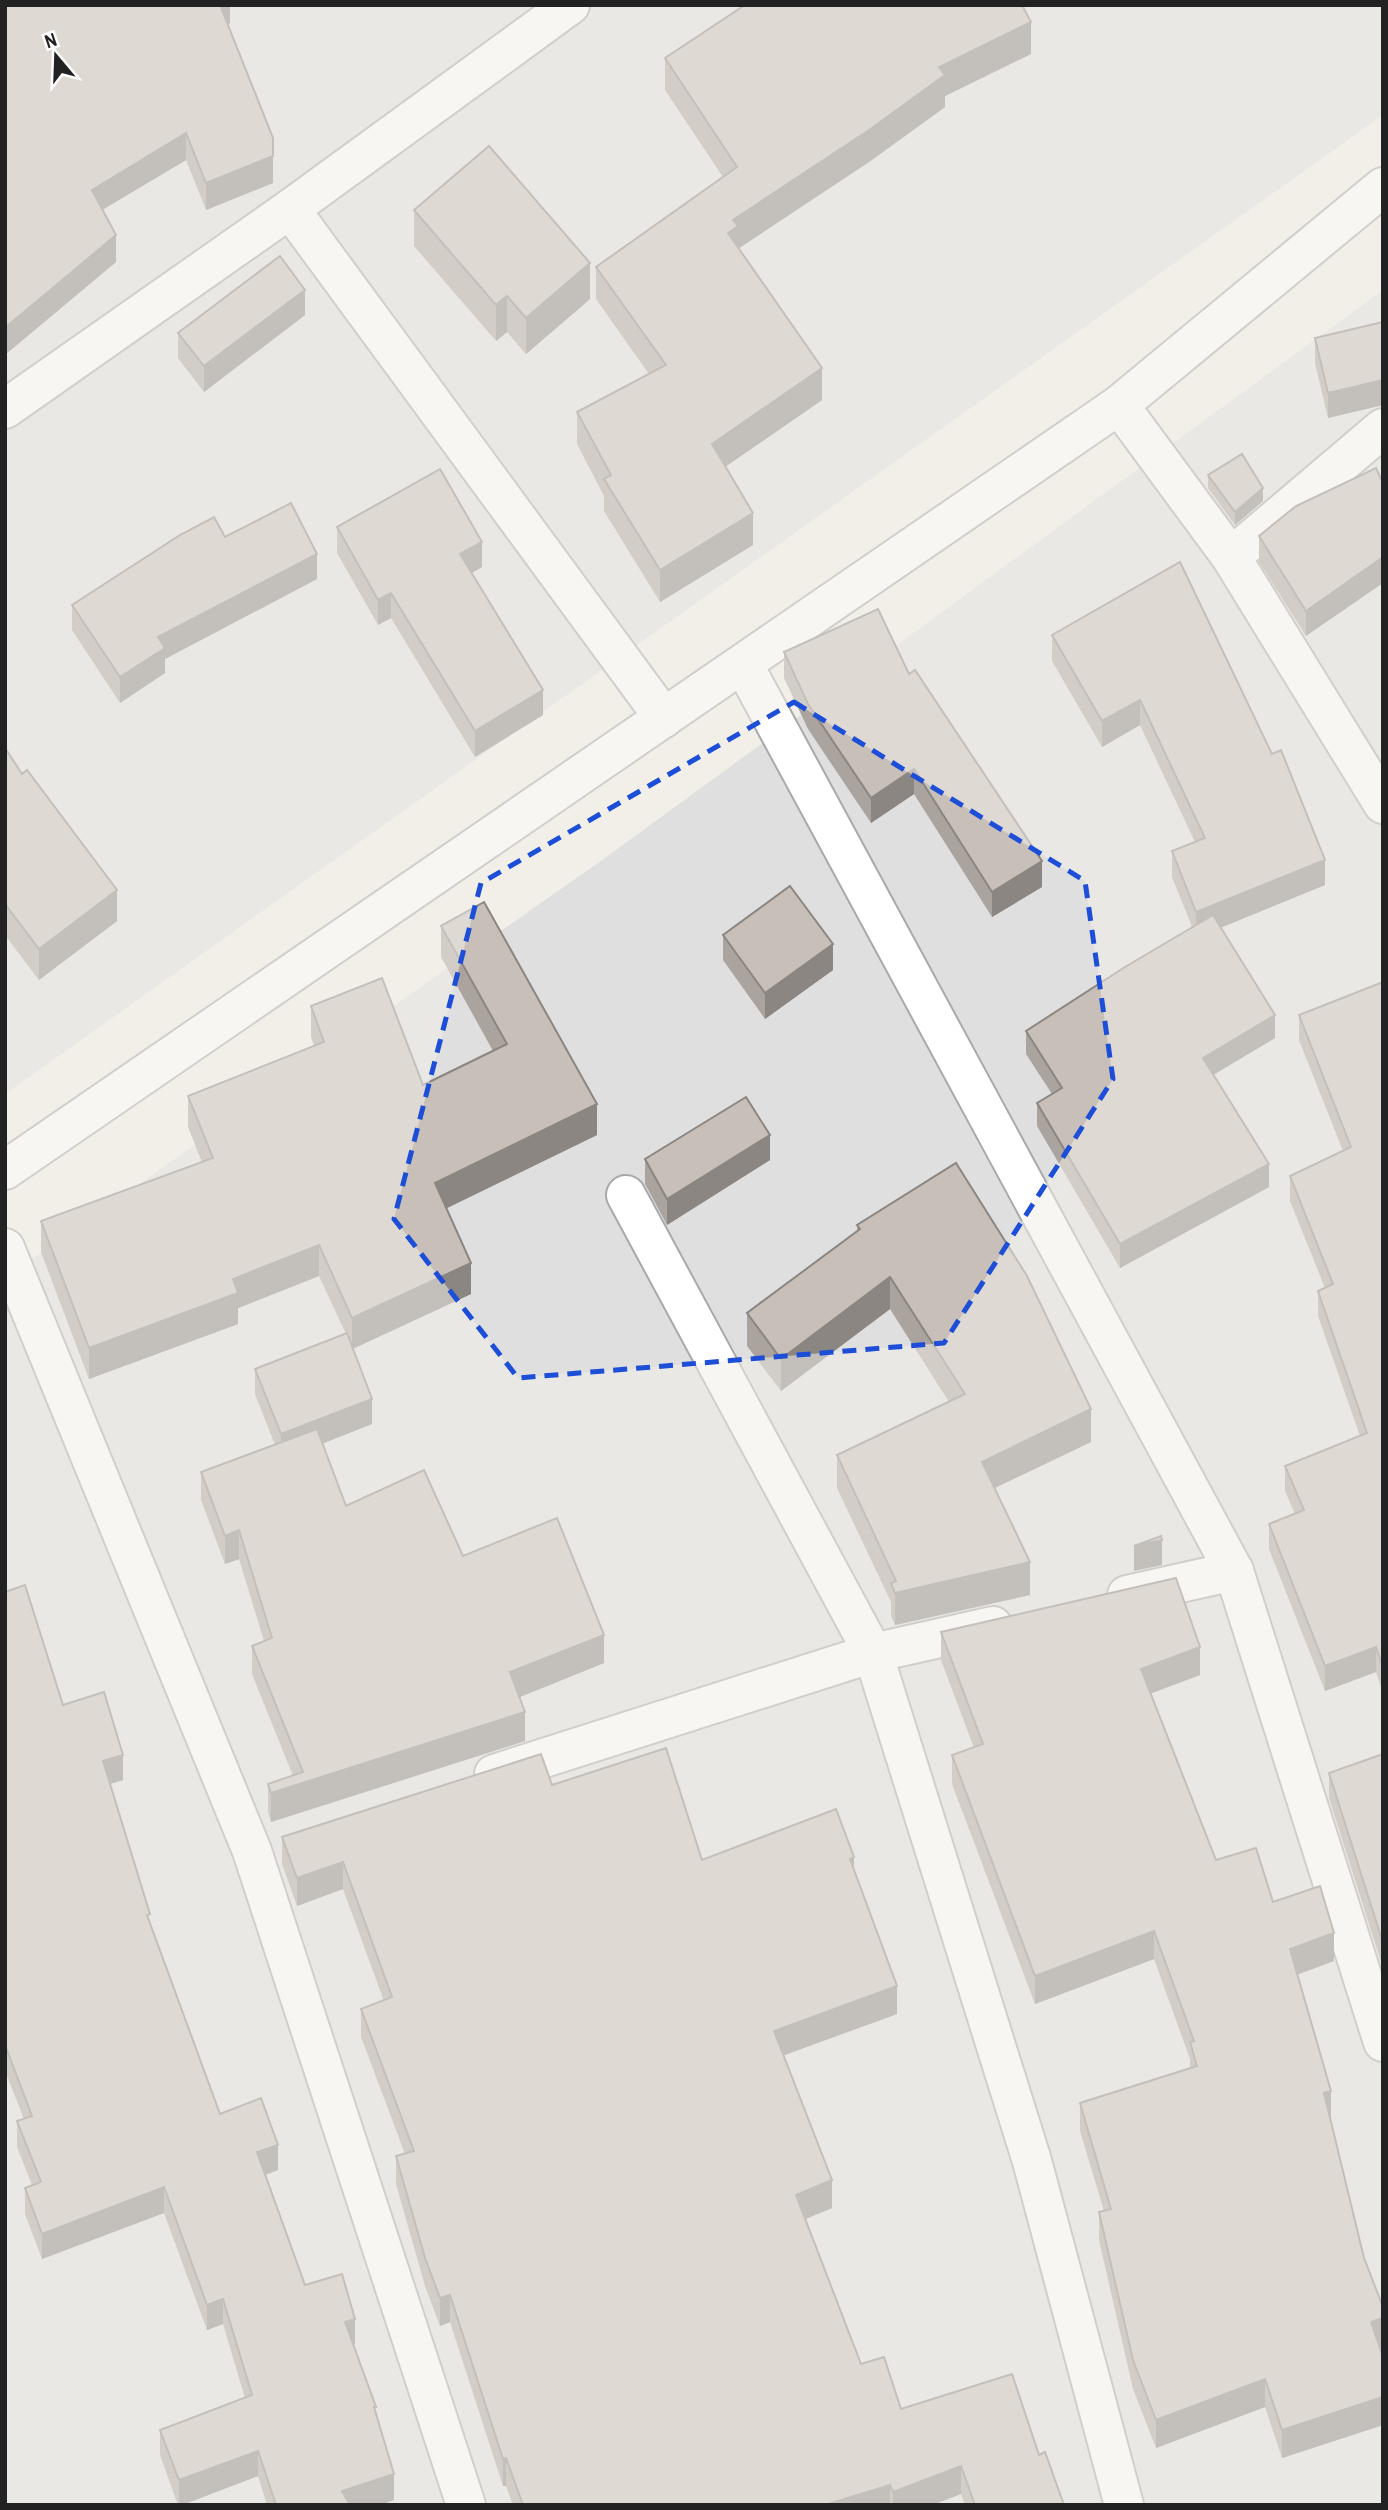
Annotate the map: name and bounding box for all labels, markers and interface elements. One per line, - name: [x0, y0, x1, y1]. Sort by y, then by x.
- north arrow: [21, 21, 91, 91]
- text: N: [41, 26, 60, 54]

